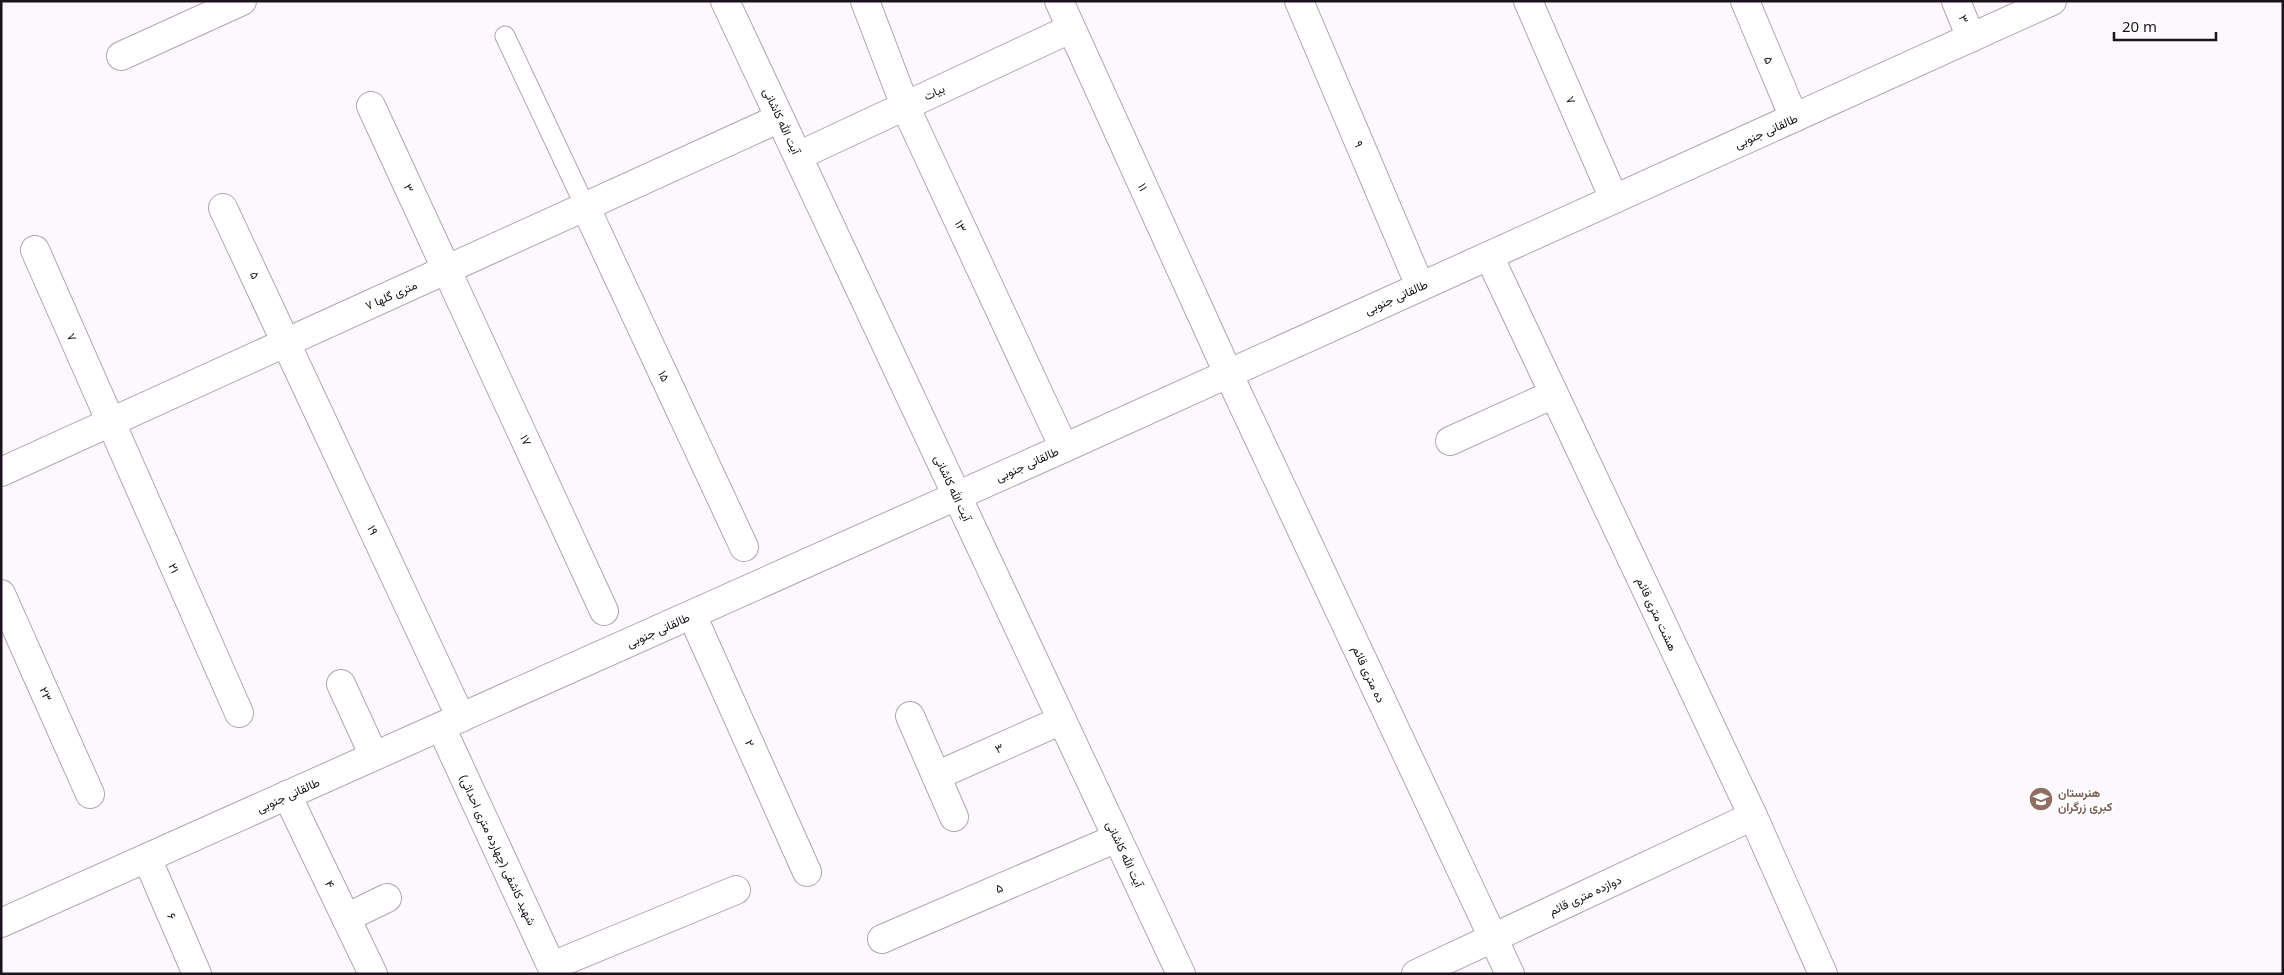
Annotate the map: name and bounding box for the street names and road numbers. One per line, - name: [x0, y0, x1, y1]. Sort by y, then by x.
- street label: ۳: [1955, 12, 1973, 26]
- street label: ۵: [1760, 53, 1778, 67]
- street label: بیات: [921, 80, 947, 104]
- street label: آیت الله کاشانی: [759, 85, 805, 158]
- street label: ۷: [1562, 93, 1580, 107]
- street label: طالقانی جنوبی: [1732, 109, 1801, 153]
- street label: ۹: [1350, 138, 1368, 150]
- street label: ۱۱: [1134, 180, 1152, 194]
- street label: ۳: [400, 181, 418, 195]
- street label: ۱۳: [951, 217, 971, 235]
- street label: ۵: [246, 268, 264, 282]
- street label: طالقانی جنوبی: [1362, 275, 1431, 319]
- street label: ۷ متری گلها: [362, 276, 420, 314]
- street label: ۷: [63, 330, 81, 344]
- street label: ۱۵: [654, 368, 674, 384]
- street label: ۱۷: [516, 432, 536, 448]
- street label: طالقانی جنوبی: [993, 442, 1062, 486]
- street label: آیت الله کاشانی: [930, 452, 976, 525]
- street label: ۱۹: [363, 522, 383, 538]
- street label: ۲۱: [164, 560, 184, 576]
- street label: هشت متری قائم: [1632, 574, 1682, 654]
- street label: طالقانی جنوبی: [624, 608, 693, 652]
- street label: ده متری قائم: [1348, 643, 1390, 706]
- street label: ۲۳: [35, 684, 57, 704]
- street label: ۲: [741, 737, 759, 749]
- street label: ۳: [992, 739, 1006, 757]
- street label: شهید کاشفی (چهارده متری احداثی): [456, 772, 540, 928]
- street label: طالقانی جنوبی: [254, 773, 323, 817]
- street label: آیت الله کاشانی: [1102, 818, 1148, 891]
- street label: دوازده متری قائم: [1546, 871, 1624, 919]
- street label: ۴: [321, 877, 339, 891]
- street label: ۵: [992, 879, 1006, 897]
- street label: ۶: [163, 910, 181, 922]

